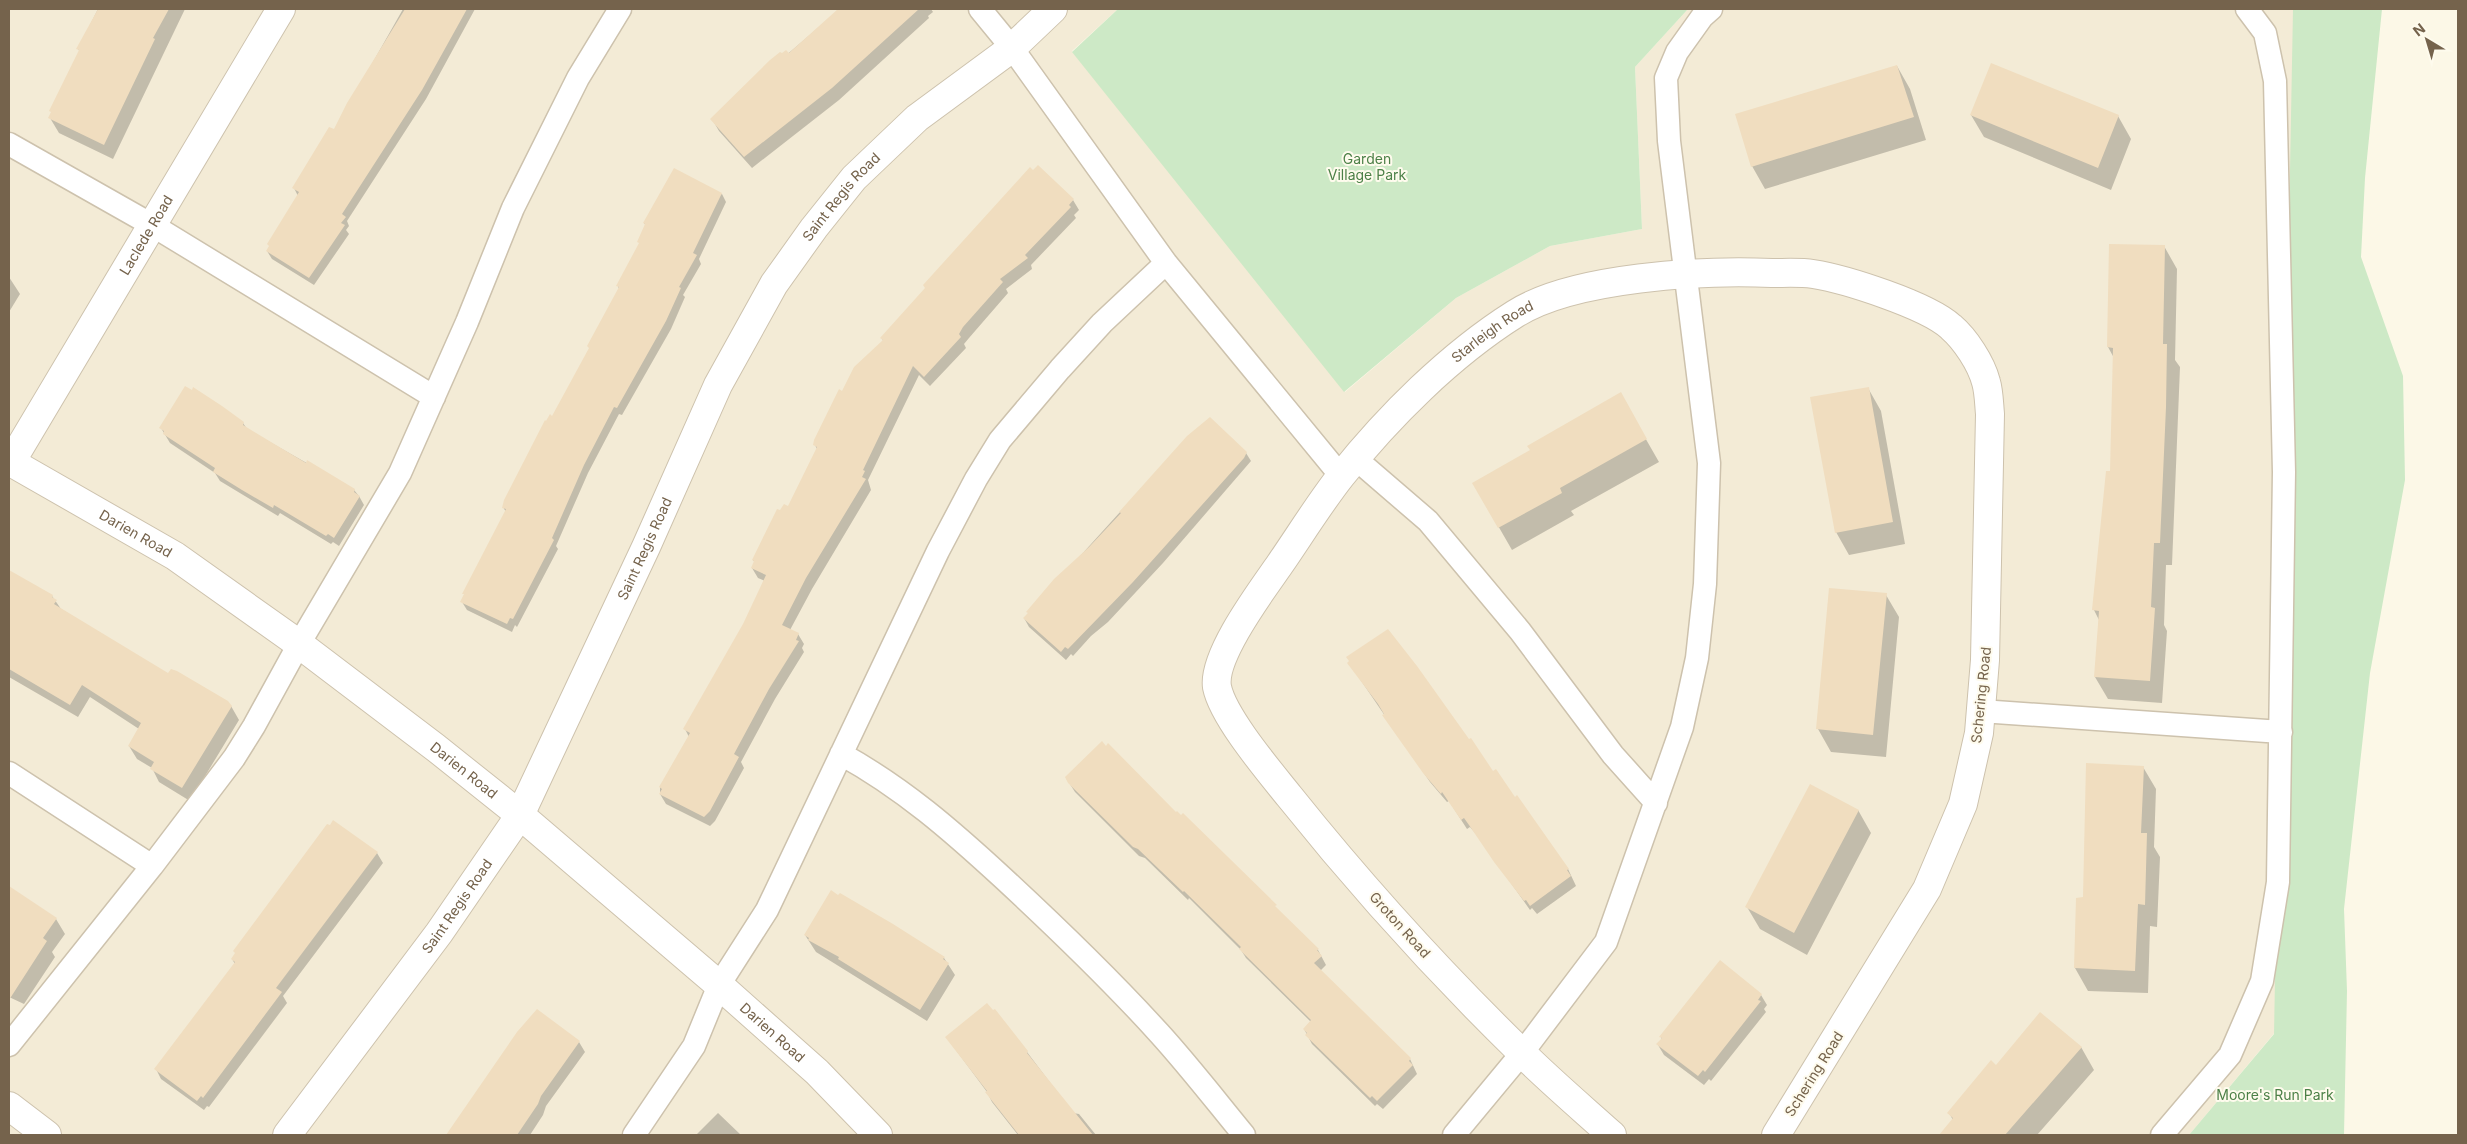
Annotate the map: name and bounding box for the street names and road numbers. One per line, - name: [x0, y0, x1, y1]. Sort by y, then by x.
- street label: Saint Regis Road: [798, 149, 883, 244]
- street label: Laclede Road: [115, 192, 176, 278]
- street label: Starleigh Road: [1448, 297, 1536, 366]
- street label: Saint Regis Road: [613, 494, 675, 603]
- street label: Darien Road: [97, 506, 175, 561]
- street label: Schering Road: [1967, 646, 1994, 744]
- street label: Darien Road: [427, 738, 501, 802]
- street label: Saint Regis Road: [418, 856, 495, 956]
- street label: Groton Road: [1366, 888, 1434, 961]
- street label: Darien Road: [737, 999, 809, 1065]
- street label: Schering Road: [1781, 1028, 1846, 1119]

